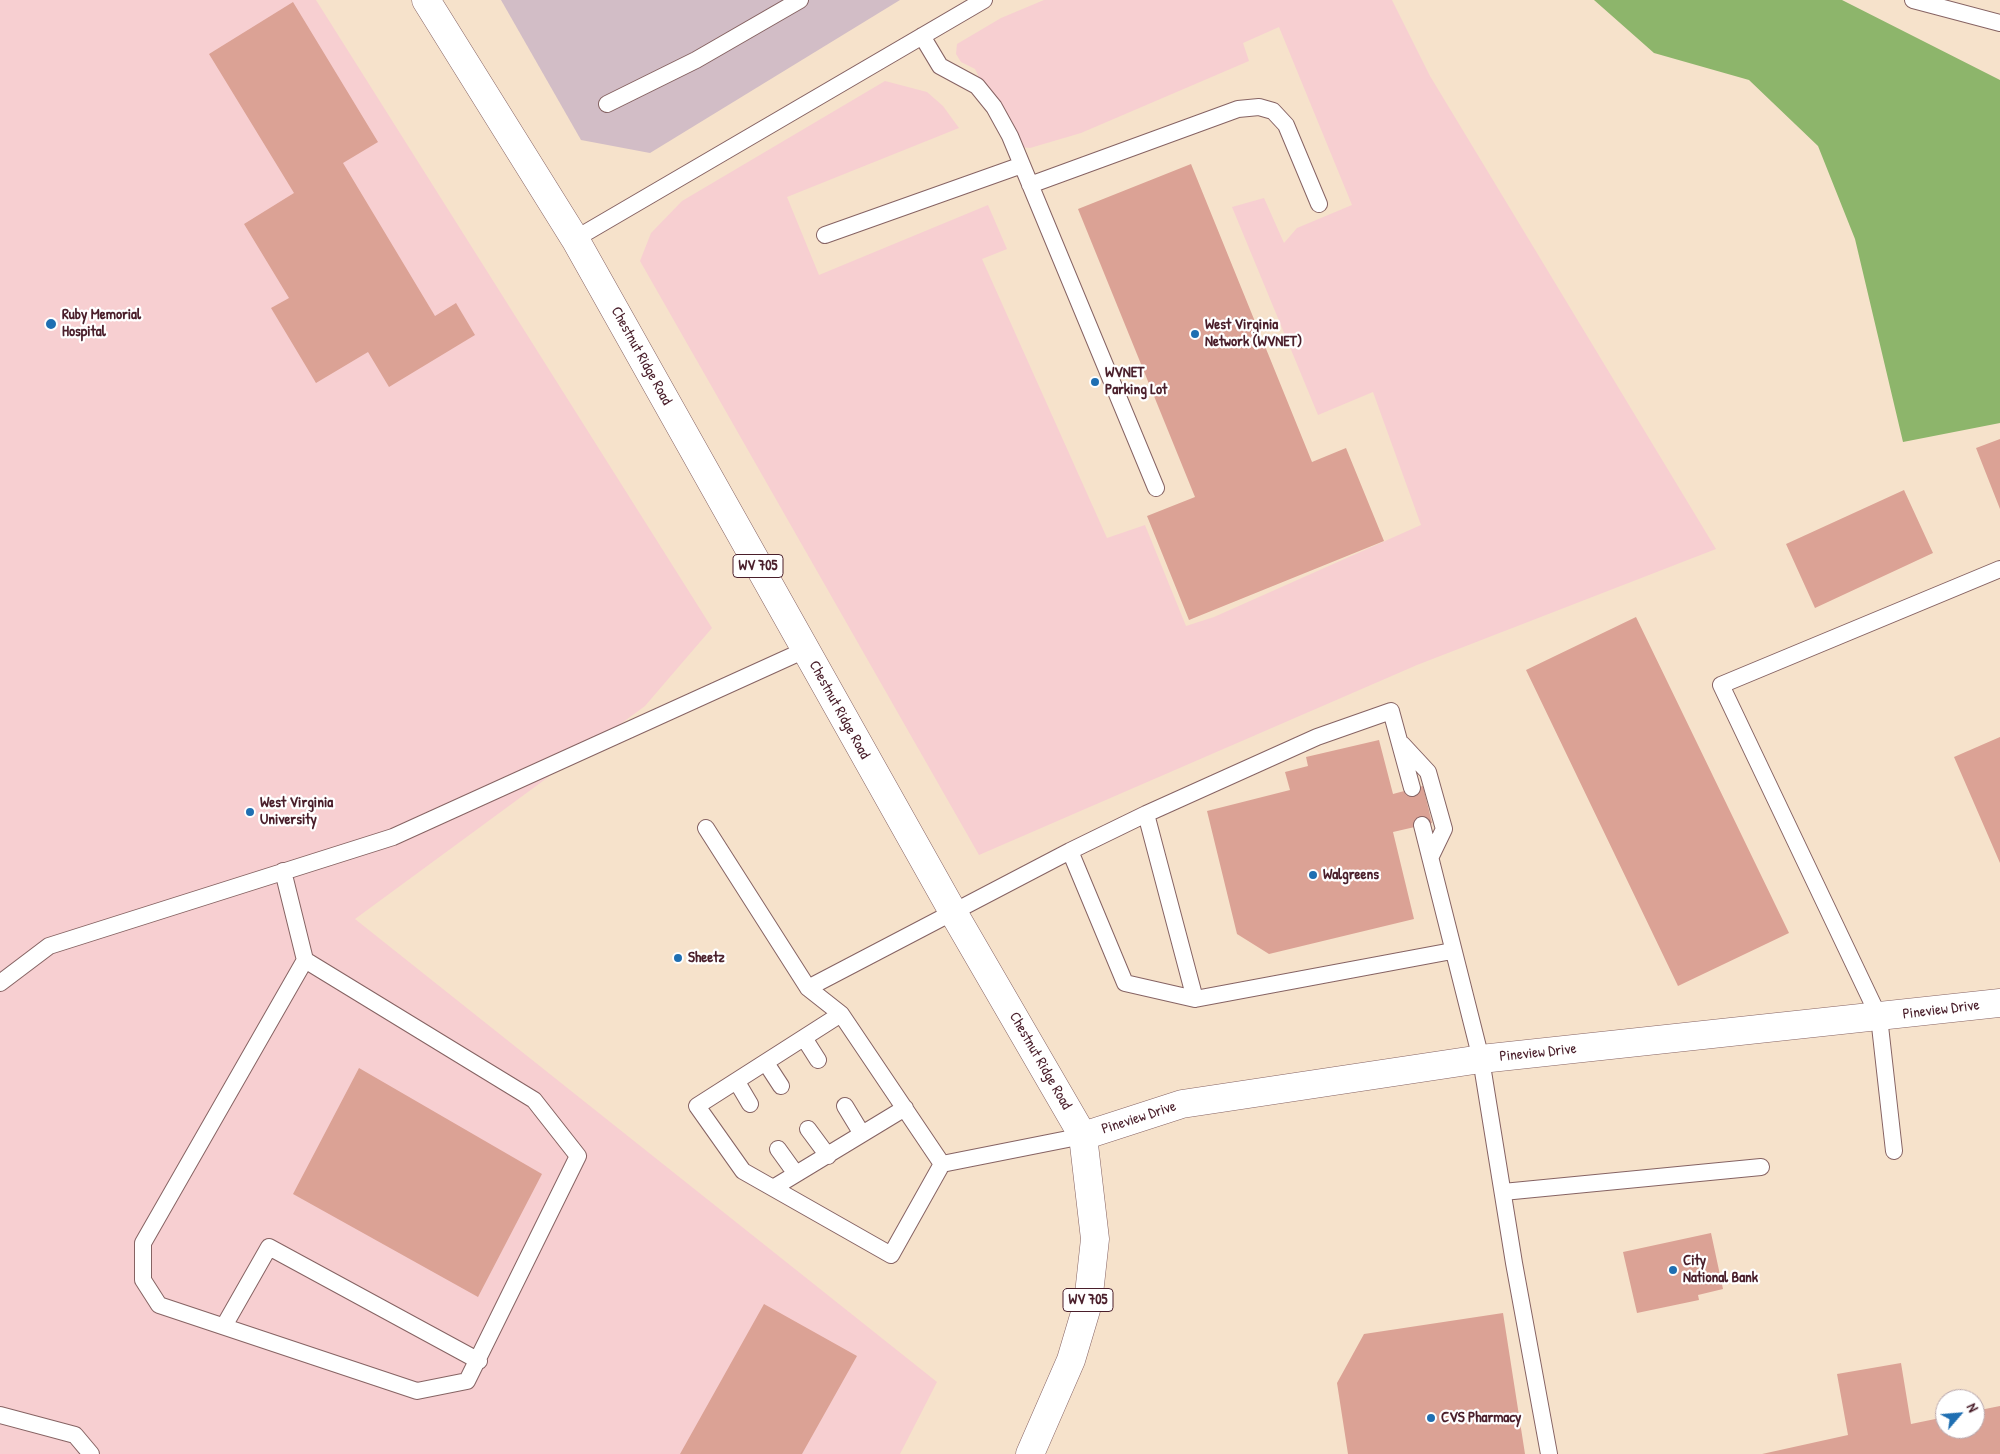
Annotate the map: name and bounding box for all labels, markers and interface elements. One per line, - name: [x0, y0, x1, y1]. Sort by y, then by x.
- street label: Chestnut Ridge Road: [607, 304, 675, 408]
- place label: Ruby Memorial Hospital: [62, 306, 141, 341]
- place label: West Virginia Network (WVNET): [1205, 316, 1302, 351]
- marker: Ruby Memorial Hospital: [44, 317, 58, 331]
- marker: West Virginia Network (WVNET): [1189, 328, 1201, 340]
- place label: WVNET Parking Lot: [1105, 364, 1167, 399]
- marker: WVNET Parking Lot: [1089, 376, 1101, 388]
- road number: WV 705: [733, 554, 783, 578]
- street label: Chestnut Ridge Road: [805, 658, 873, 762]
- place label: West Virginia University: [260, 794, 333, 829]
- marker: West Virginia University: [244, 806, 256, 818]
- place label: Walgreens: [1323, 866, 1379, 884]
- marker: Walgreens: [1307, 869, 1319, 881]
- place label: Sheetz: [688, 949, 725, 967]
- marker: Sheetz: [672, 952, 684, 964]
- street label: Pineview Drive: [1902, 996, 1980, 1024]
- street label: Chestnut Ridge Road: [1005, 1009, 1075, 1113]
- street label: Pineview Drive: [1499, 1040, 1577, 1066]
- street label: Pineview Drive: [1099, 1098, 1179, 1138]
- place label: City National Bank: [1683, 1252, 1758, 1287]
- marker: City National Bank: [1667, 1264, 1679, 1276]
- road number: WV 705: [1063, 1288, 1113, 1312]
- north arrow: [1935, 1389, 1985, 1439]
- text: N: [1963, 1400, 1983, 1415]
- place label: CVS Pharmacy: [1441, 1409, 1521, 1427]
- marker: CVS Pharmacy: [1425, 1412, 1437, 1424]

